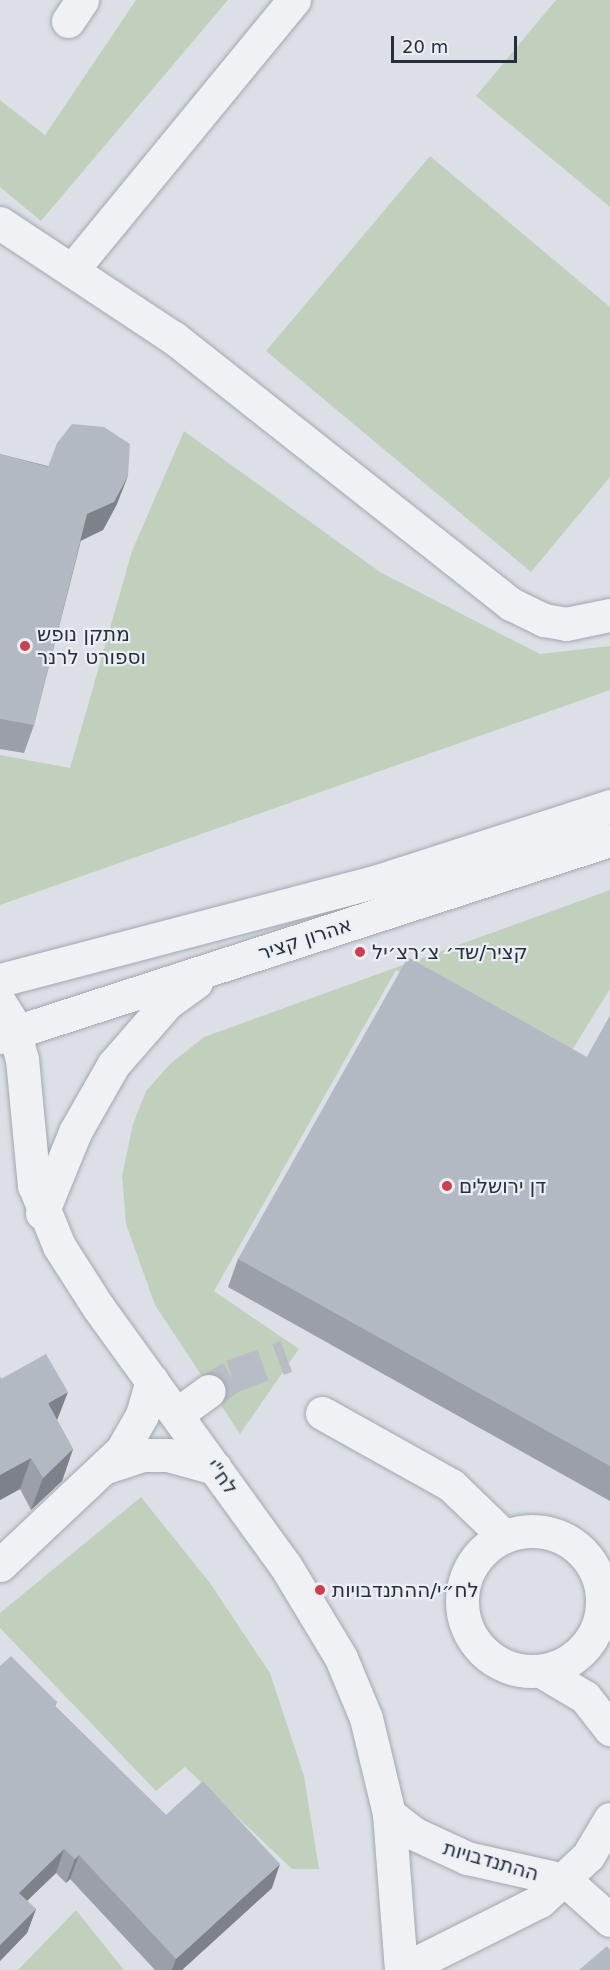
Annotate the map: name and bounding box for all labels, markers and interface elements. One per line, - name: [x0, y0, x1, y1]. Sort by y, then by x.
- scale bar: [394, 24, 520, 62]
- text: 20 m: [402, 36, 448, 57]
- place label: מתקן נופש וספורט לרנר: [37, 622, 146, 669]
- marker: מתקן נופש וספורט לרנר: [18, 639, 32, 653]
- street label: אהרון קציר: [255, 913, 355, 965]
- place label: קציר/שד׳ צ׳רצ׳יל: [372, 940, 528, 964]
- marker: קציר/שד׳ צ׳רצ׳יל: [353, 945, 367, 959]
- place label: דן ירושלים: [459, 1174, 546, 1198]
- marker: דן ירושלים: [440, 1179, 454, 1193]
- street label: לח"י: [201, 1455, 243, 1499]
- place label: לח״י/ההתנדבויות: [332, 1578, 479, 1602]
- marker: לח״י/ההתנדבויות: [313, 1583, 327, 1597]
- street label: ההתנדבויות: [440, 1836, 542, 1886]

